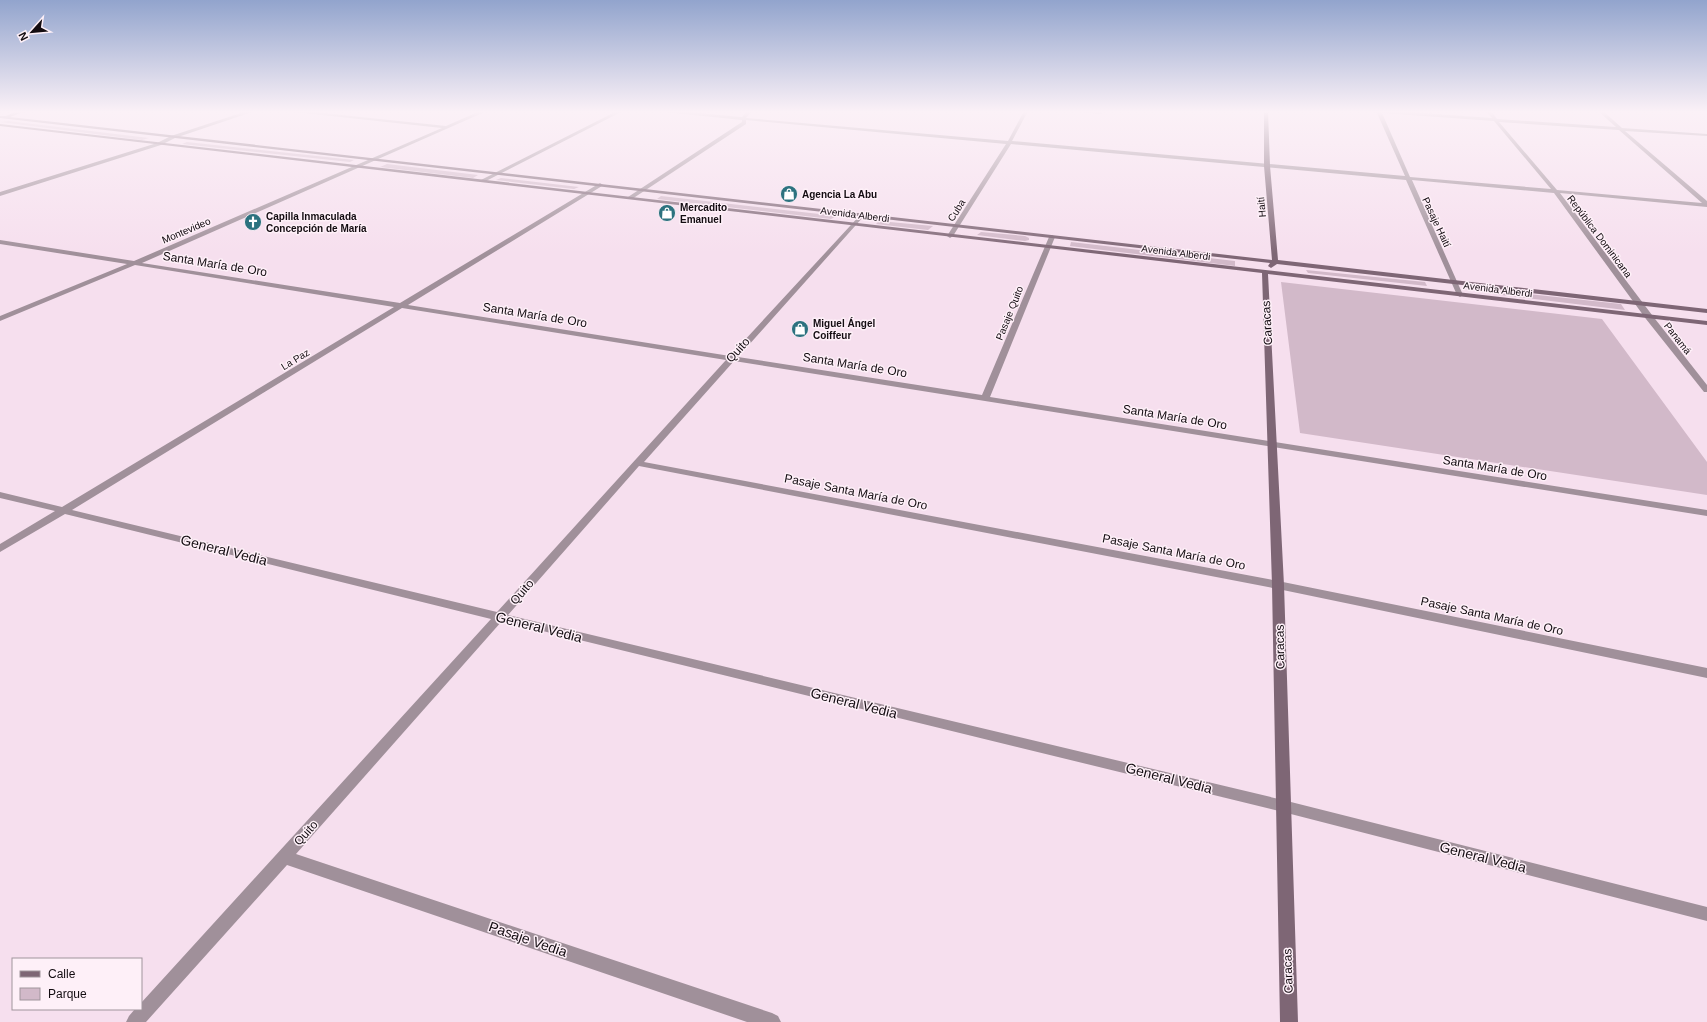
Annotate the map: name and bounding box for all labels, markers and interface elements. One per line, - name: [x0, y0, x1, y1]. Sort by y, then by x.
- north arrow: [12, 12, 52, 52]
- text: N: [16, 30, 30, 43]
- shop icon: Agencia La Abu: [779, 184, 799, 204]
- place label: Agencia La Abu: [802, 189, 877, 200]
- street label: República Dominicana: [1565, 193, 1634, 280]
- street label: Pasaje Haití: [1420, 195, 1453, 249]
- street label: Haití: [1255, 196, 1268, 218]
- street label: Cuba: [945, 197, 968, 223]
- place label: Mercadito Emanuel: [680, 202, 727, 225]
- shop icon: Mercadito Emanuel: [657, 203, 677, 223]
- street label: Avenida Alberdi: [820, 205, 890, 224]
- place label: Capilla Inmaculada Concepción de María: [266, 211, 367, 234]
- church icon: Capilla Inmaculada Concepción de María: [243, 212, 263, 232]
- street label: Montevideo: [160, 215, 213, 246]
- street label: Avenida Alberdi: [1141, 243, 1211, 262]
- street label: Santa María de Oro: [162, 249, 268, 279]
- street label: Avenida Alberdi: [1463, 280, 1533, 299]
- street label: Pasaje Quito: [994, 284, 1025, 342]
- street label: Santa María de Oro: [482, 300, 588, 330]
- street label: Caracas: [1259, 300, 1275, 346]
- place label: Miguel Ángel Coiffeur: [813, 317, 875, 341]
- shop icon: Miguel Ángel Coiffeur: [790, 319, 810, 339]
- street label: Panamá: [1662, 320, 1694, 357]
- street label: Quito: [723, 334, 753, 365]
- street label: La Paz: [279, 347, 311, 372]
- street label: Santa María de Oro: [802, 350, 908, 380]
- street label: Santa María de Oro: [1122, 402, 1228, 432]
- street label: Santa María de Oro: [1442, 453, 1548, 483]
- street label: Pasaje Santa María de Oro: [783, 471, 929, 513]
- street label: Pasaje Santa María de Oro: [1101, 531, 1247, 573]
- street label: General Vedia: [179, 532, 269, 569]
- street label: Quito: [507, 576, 537, 607]
- street label: Pasaje Santa María de Oro: [1419, 594, 1565, 638]
- street label: General Vedia: [494, 609, 584, 646]
- street label: Caracas: [1273, 625, 1287, 669]
- street label: General Vedia: [809, 685, 899, 722]
- street label: General Vedia: [1124, 760, 1214, 797]
- street label: Quito: [291, 817, 321, 848]
- street label: General Vedia: [1438, 839, 1528, 876]
- street label: Pasaje Vedia: [487, 918, 569, 960]
- street label: Caracas: [1280, 948, 1296, 994]
- legend: [12, 958, 142, 1010]
- text: Calle: [48, 967, 76, 981]
- text: Parque: [48, 987, 87, 1001]

